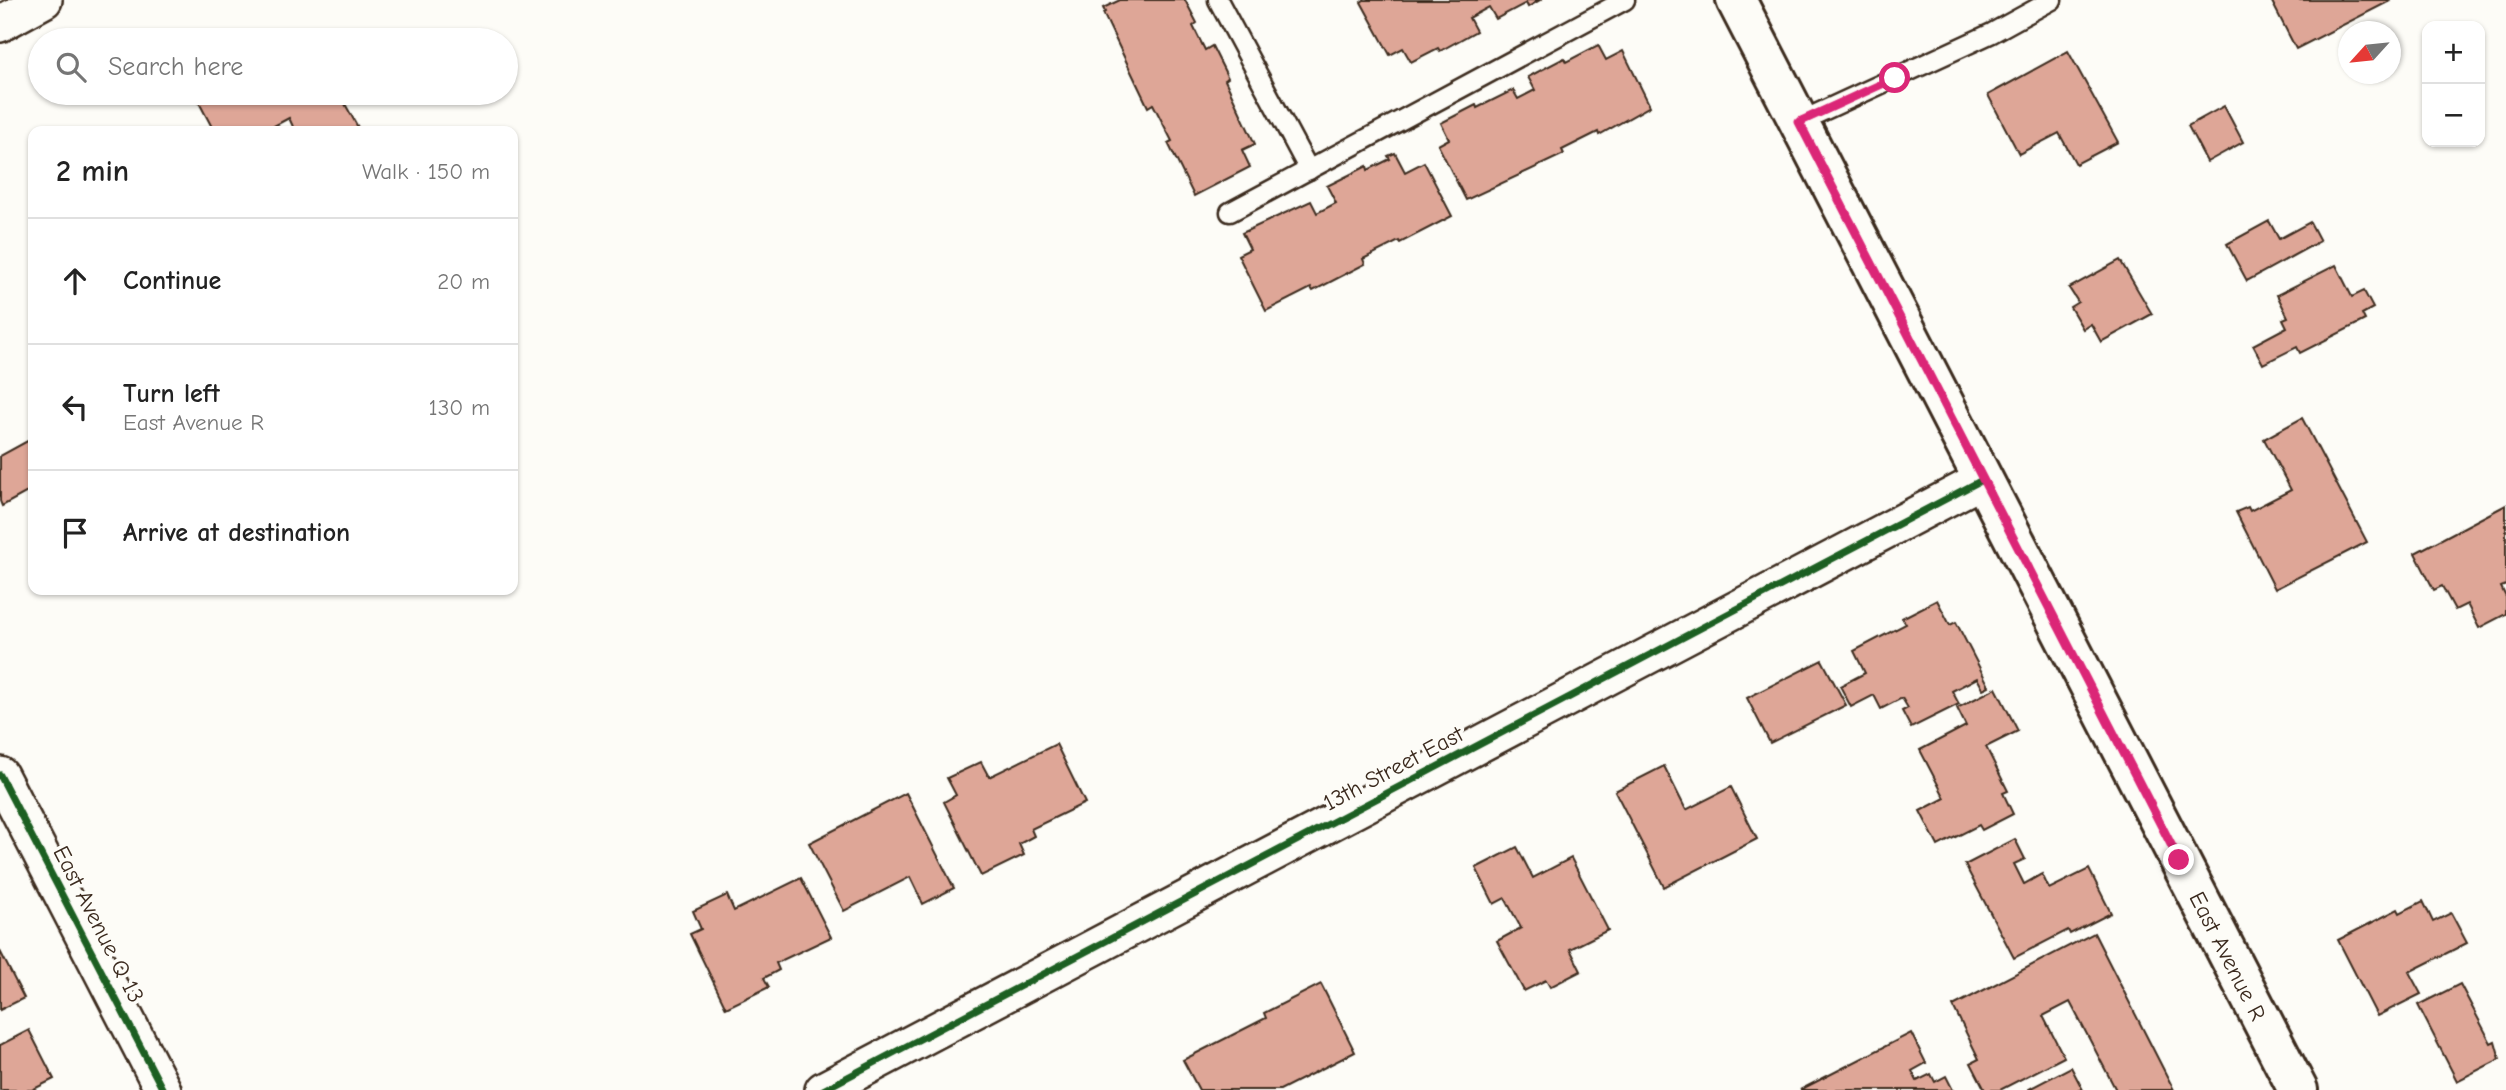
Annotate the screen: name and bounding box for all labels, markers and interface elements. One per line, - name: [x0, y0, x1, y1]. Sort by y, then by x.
- north arrow: [2338, 21, 2401, 84]
- map controls: [2422, 21, 2485, 147]
- button: +: [2422, 21, 2485, 84]
- search box: [28, 28, 518, 105]
- icon: search: [52, 48, 90, 86]
- text: Search here: [108, 52, 243, 82]
- route start: [1879, 62, 1910, 93]
- button: −: [2422, 84, 2485, 147]
- text: 2 min: [56, 154, 129, 189]
- text: Walk · 150 m: [362, 158, 490, 185]
- icon: ahead: [56, 262, 94, 300]
- text: Continue: [123, 266, 221, 296]
- text: 20 m: [437, 268, 490, 295]
- text: Turn left: [123, 379, 220, 409]
- icon: left: [56, 388, 94, 426]
- text: 130 m: [429, 394, 490, 421]
- text: East Avenue R: [123, 409, 264, 436]
- icon: arrive: [56, 514, 94, 552]
- text: Arrive at destination: [123, 518, 350, 548]
- street label: 13th Street East: [1319, 720, 1469, 817]
- street label: East Avenue Q 13: [47, 841, 150, 1007]
- route end: [2163, 844, 2194, 875]
- street label: East Avenue R: [2184, 887, 2272, 1025]

